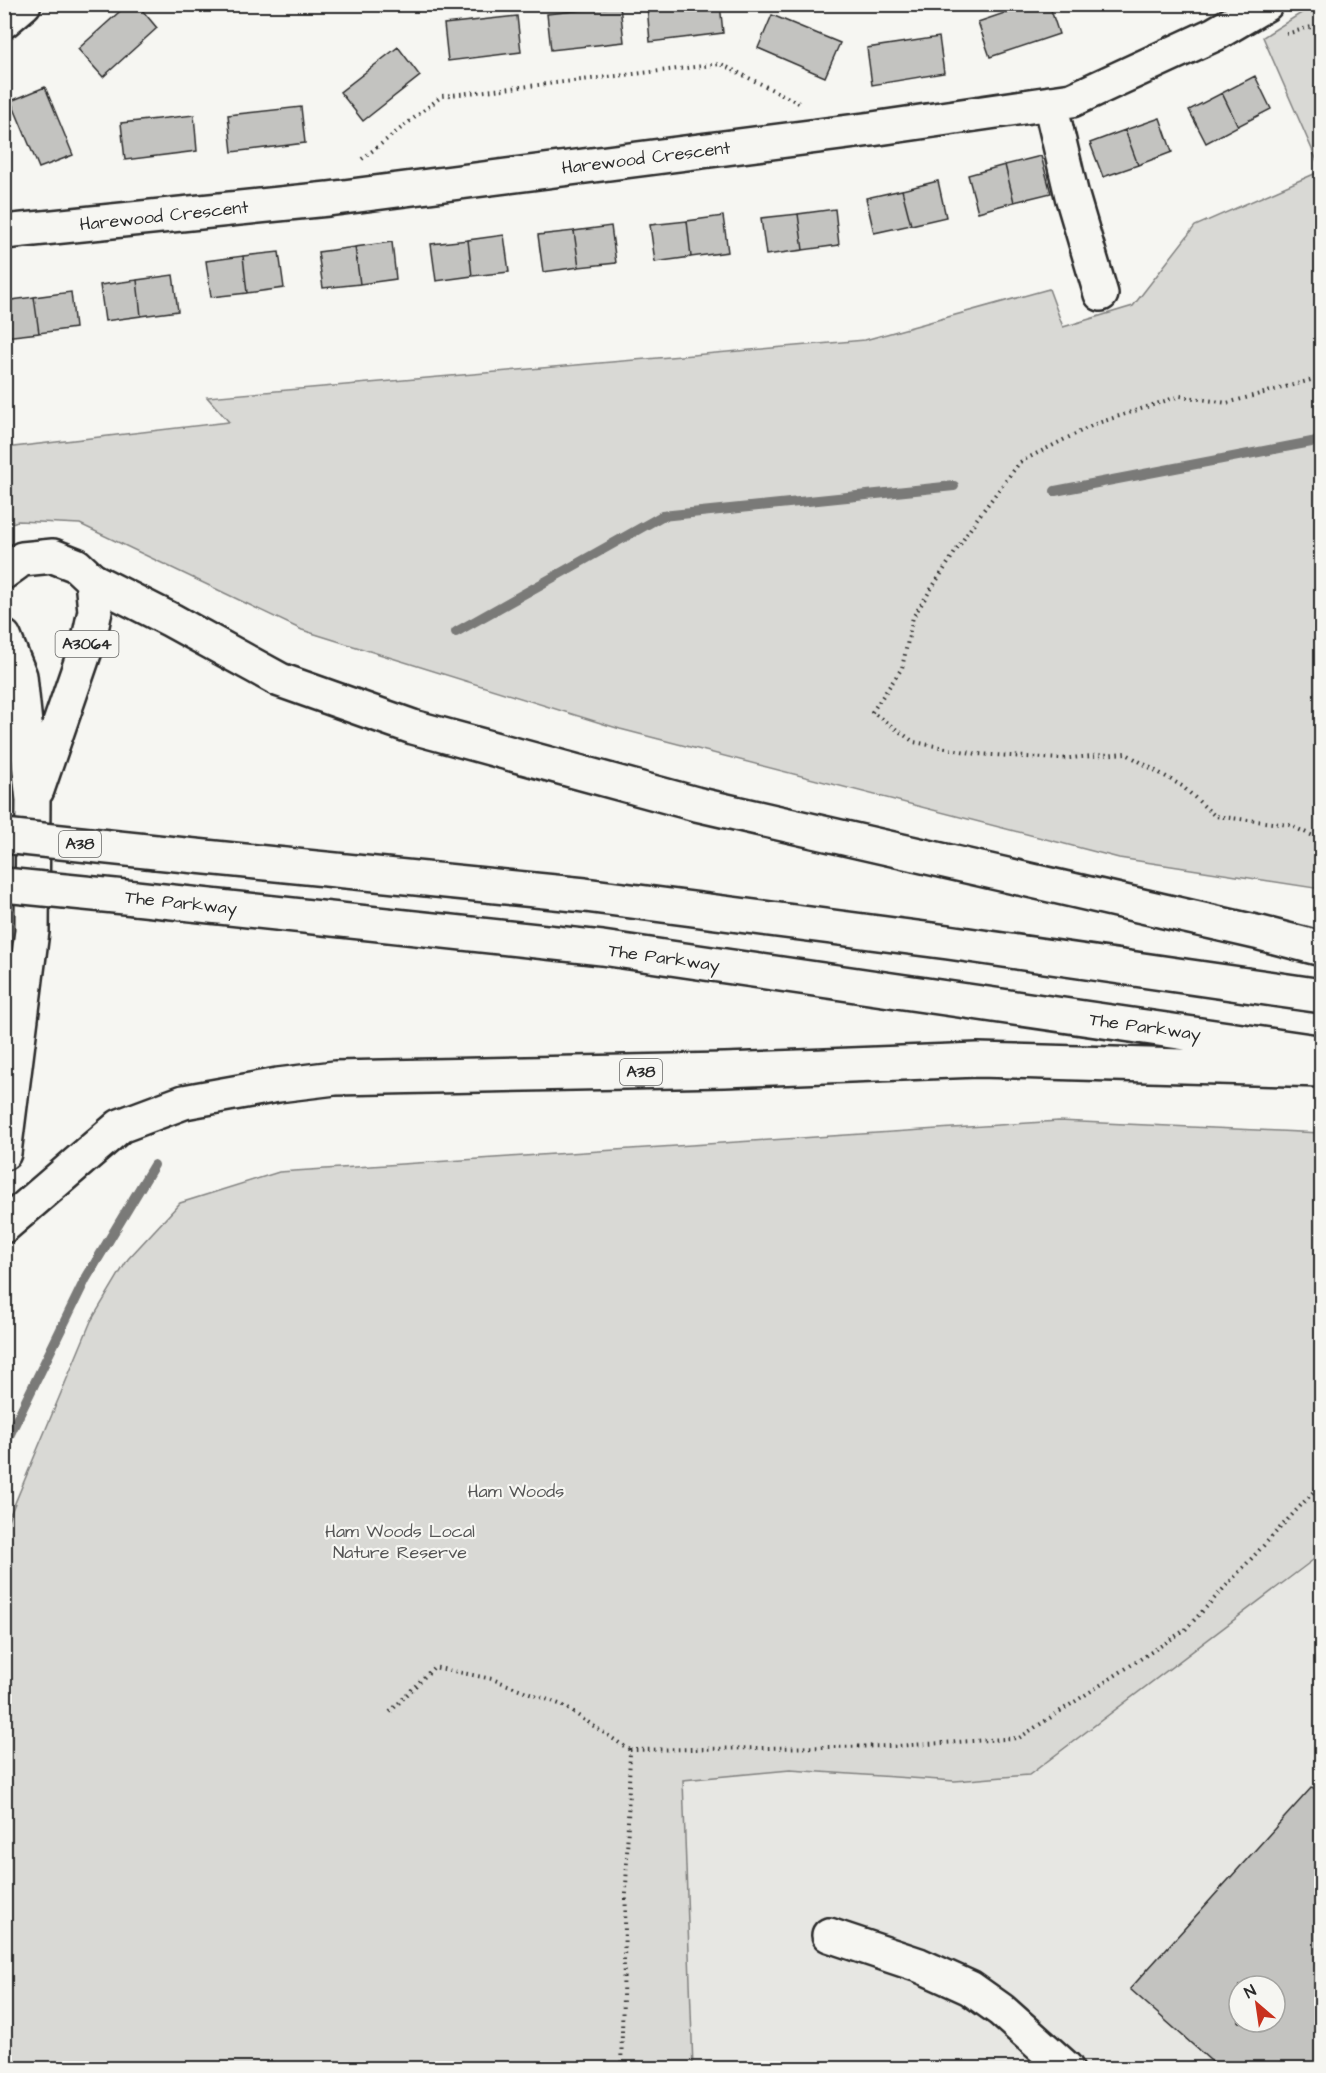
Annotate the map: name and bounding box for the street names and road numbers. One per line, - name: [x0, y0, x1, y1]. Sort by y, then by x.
- street label: Harewood Crescent: [560, 135, 733, 181]
- street label: Harewood Crescent: [78, 195, 250, 237]
- road number: A3064: [56, 631, 118, 657]
- road number: A38: [59, 831, 101, 857]
- street label: The Parkway: [124, 885, 238, 922]
- street label: The Parkway: [607, 938, 721, 979]
- street label: The Parkway: [1088, 1007, 1202, 1048]
- road number: A38: [620, 1059, 662, 1085]

